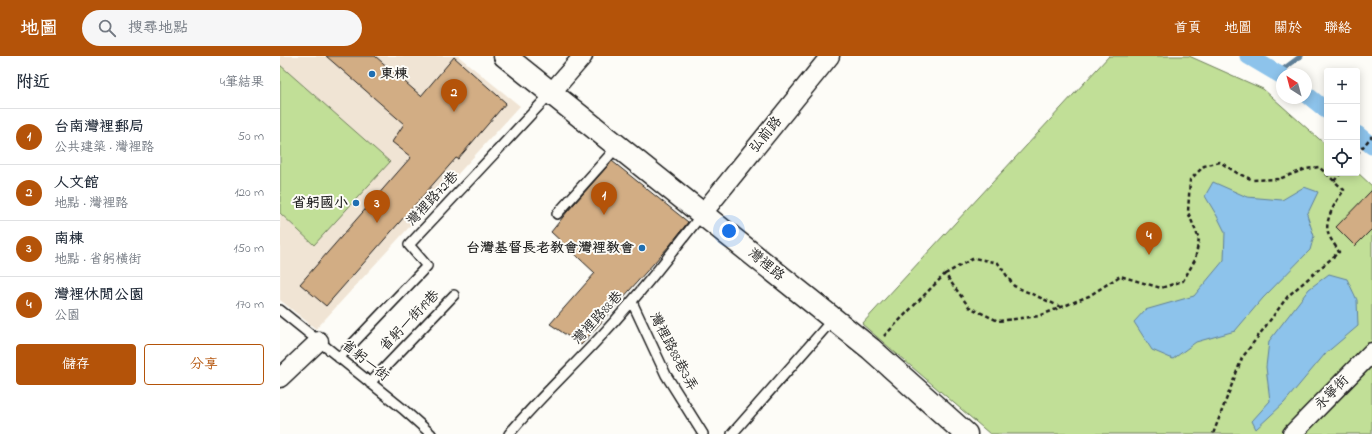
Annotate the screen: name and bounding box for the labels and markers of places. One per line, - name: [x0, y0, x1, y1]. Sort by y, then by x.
- place label: 東棟: [380, 64, 409, 85]
- marker: 東棟: [367, 69, 377, 79]
- pin: 2: [441, 79, 467, 112]
- pin: 1: [591, 182, 617, 215]
- pin: 3: [364, 190, 390, 223]
- place label: 省躬國小: [292, 193, 348, 214]
- marker: 省躬國小: [351, 198, 361, 208]
- pin: 4: [1136, 222, 1162, 255]
- place label: 台灣基督長老教會灣裡教會: [466, 238, 634, 259]
- marker: 台灣基督長老教會灣裡教會: [637, 243, 647, 253]

